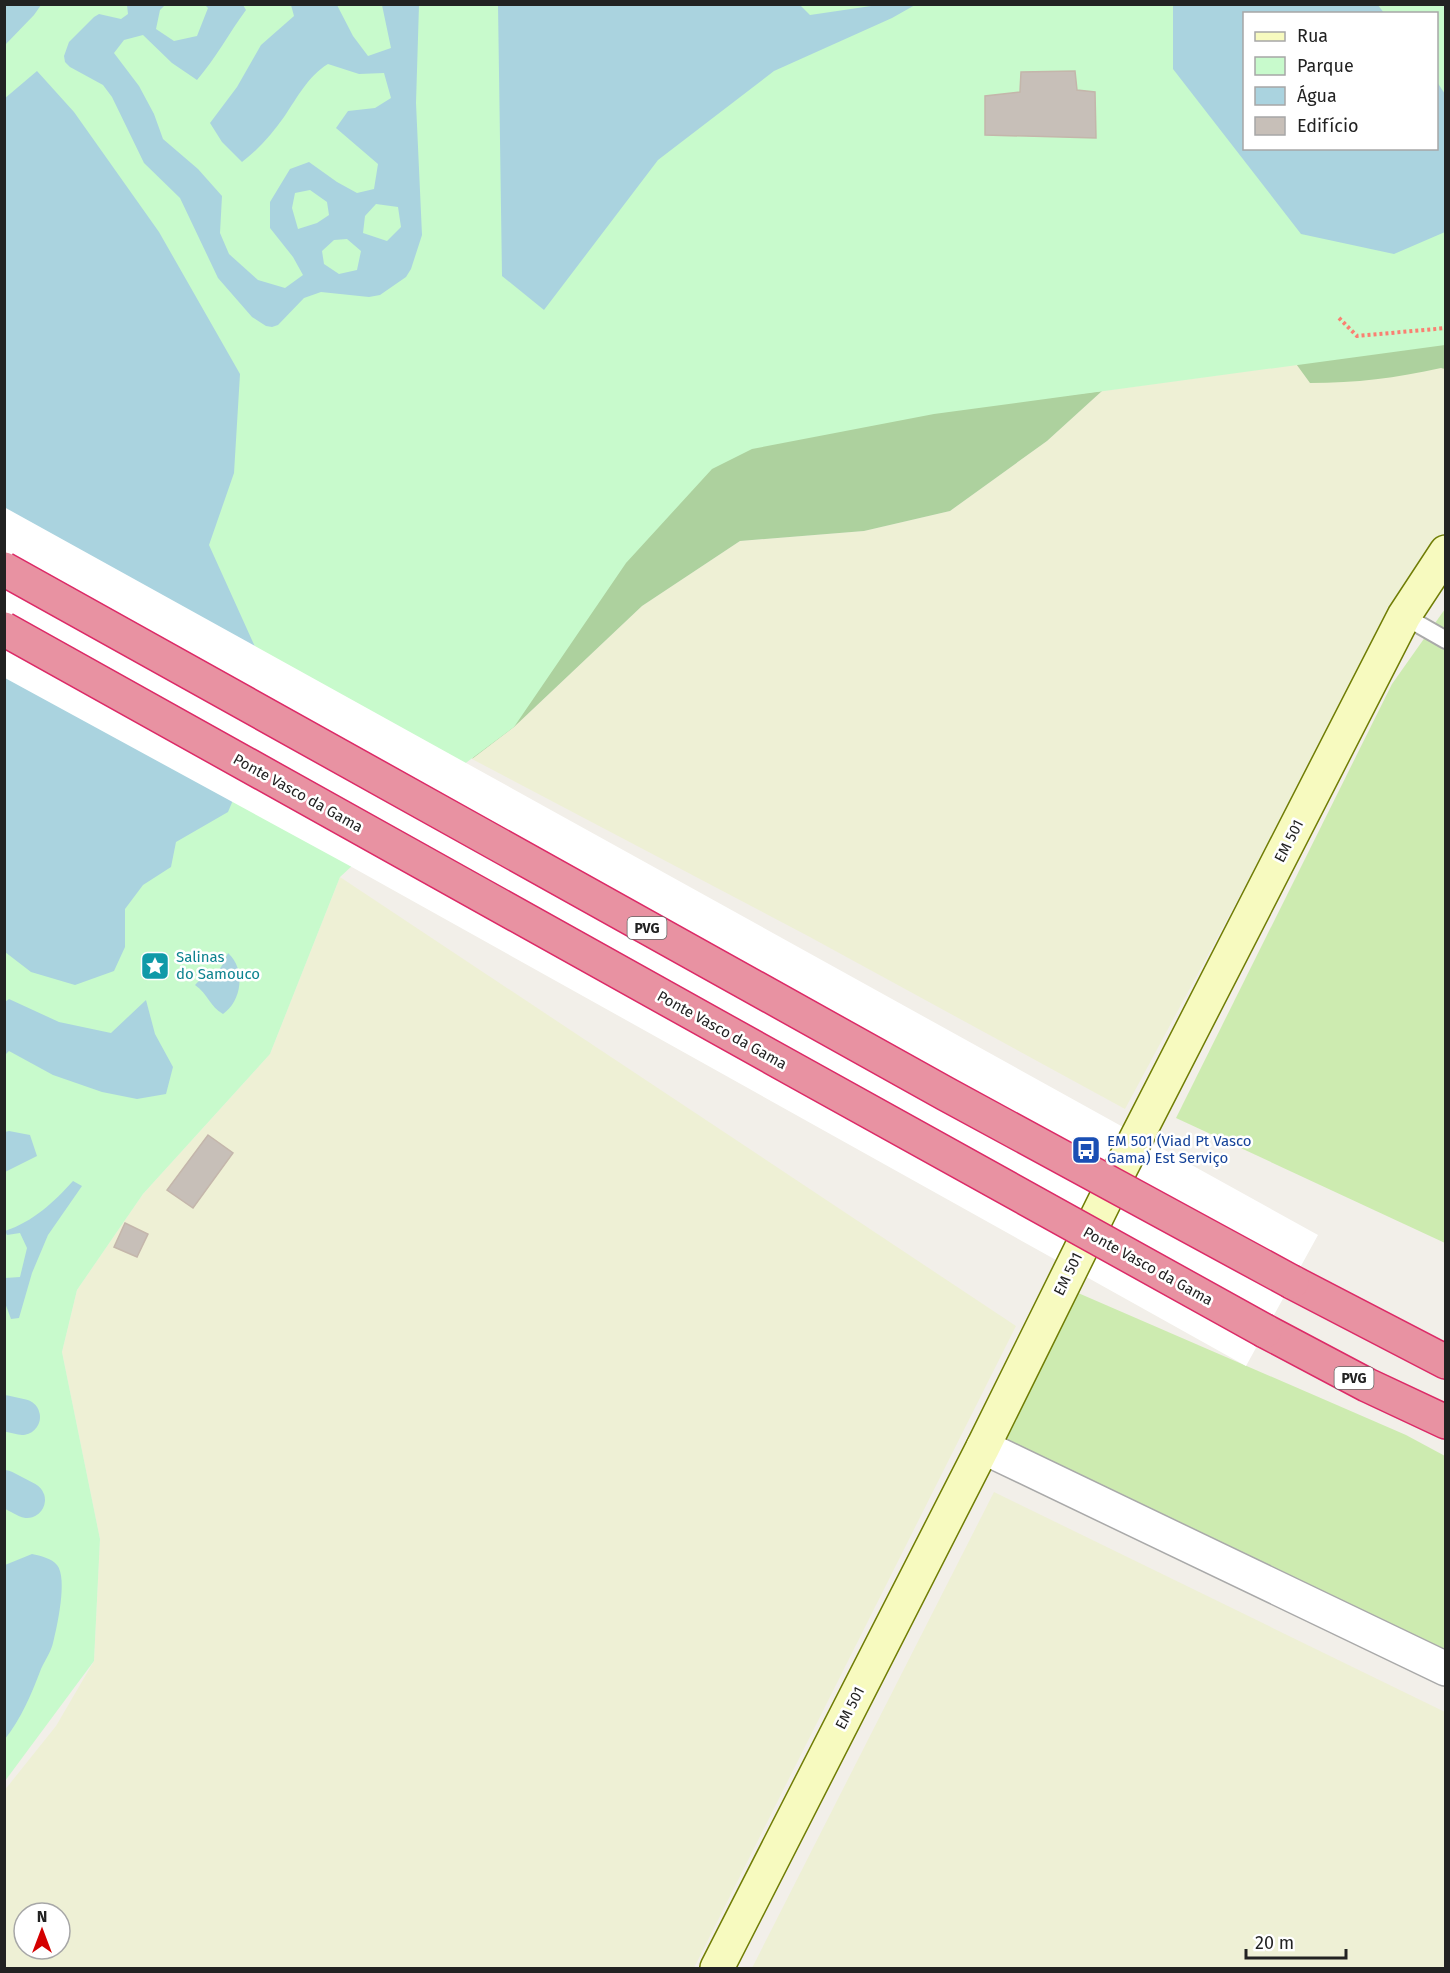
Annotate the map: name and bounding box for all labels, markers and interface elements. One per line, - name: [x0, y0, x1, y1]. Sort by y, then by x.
- legend: [1243, 12, 1438, 150]
- text: Rua: [1297, 25, 1328, 47]
- text: Parque: [1297, 55, 1354, 77]
- text: Água: [1297, 84, 1337, 107]
- text: Edifício: [1297, 115, 1359, 137]
- street label: Ponte Vasco da Gama: [230, 750, 366, 836]
- street label: EM 501: [1271, 817, 1307, 865]
- road number: PVG: [628, 917, 666, 939]
- place label: Salinas do Samouco: [176, 948, 260, 983]
- place icon: Salinas do Samouco: [139, 950, 171, 982]
- street label: Ponte Vasco da Gama: [654, 987, 790, 1073]
- place label: EM 501 (Viad Pt Vasco Gama) Est Serviço: [1107, 1132, 1252, 1167]
- bus stop icon: EM 501 (Viad Pt Vasco Gama) Est Serviço: [1070, 1134, 1102, 1166]
- street label: Ponte Vasco da Gama: [1080, 1223, 1216, 1309]
- street label: EM 501: [1050, 1250, 1086, 1298]
- road number: PVG: [1334, 1367, 1374, 1389]
- street label: EM 501: [832, 1684, 868, 1732]
- north arrow: [12, 1901, 72, 1961]
- text: N: [37, 1907, 47, 1926]
- scale bar: [1246, 1922, 1346, 1960]
- text: 20 m: [1255, 1932, 1294, 1954]

